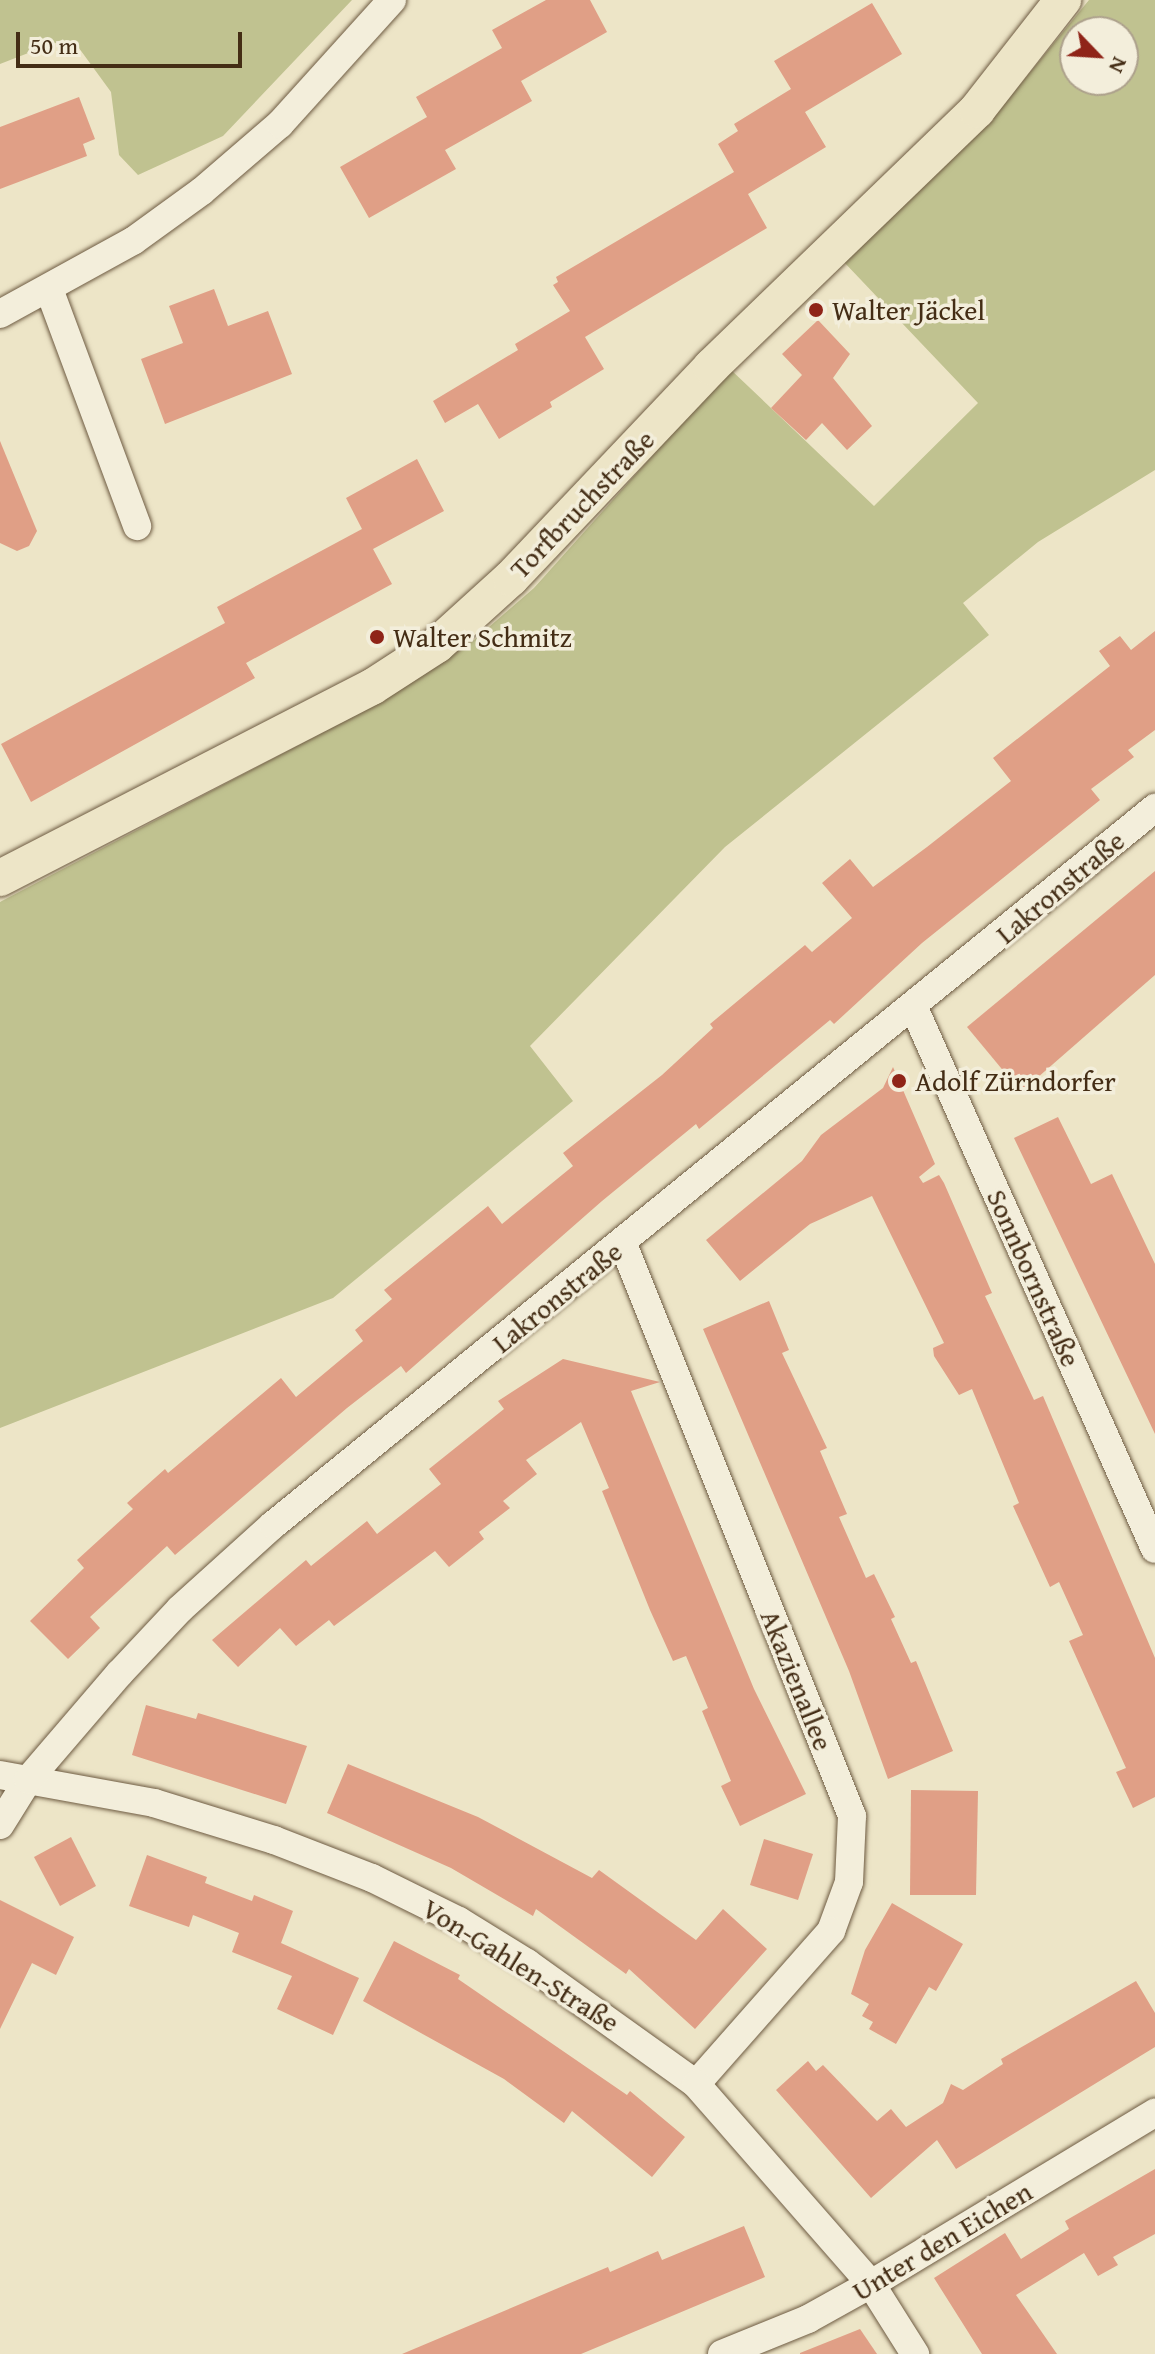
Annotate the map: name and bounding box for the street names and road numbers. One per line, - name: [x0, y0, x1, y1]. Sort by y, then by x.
- street label: Torfbruchstraße: [503, 423, 661, 585]
- street label: Lakronstraße: [989, 824, 1131, 950]
- street label: Sonnbornstraße: [980, 1184, 1088, 1372]
- street label: Lakronstraße: [485, 1234, 629, 1360]
- street label: Akazienallee: [754, 1605, 840, 1755]
- street label: Von-Gahlen-Straße: [416, 1891, 626, 2039]
- street label: Unter den Eichen: [846, 2174, 1038, 2308]

